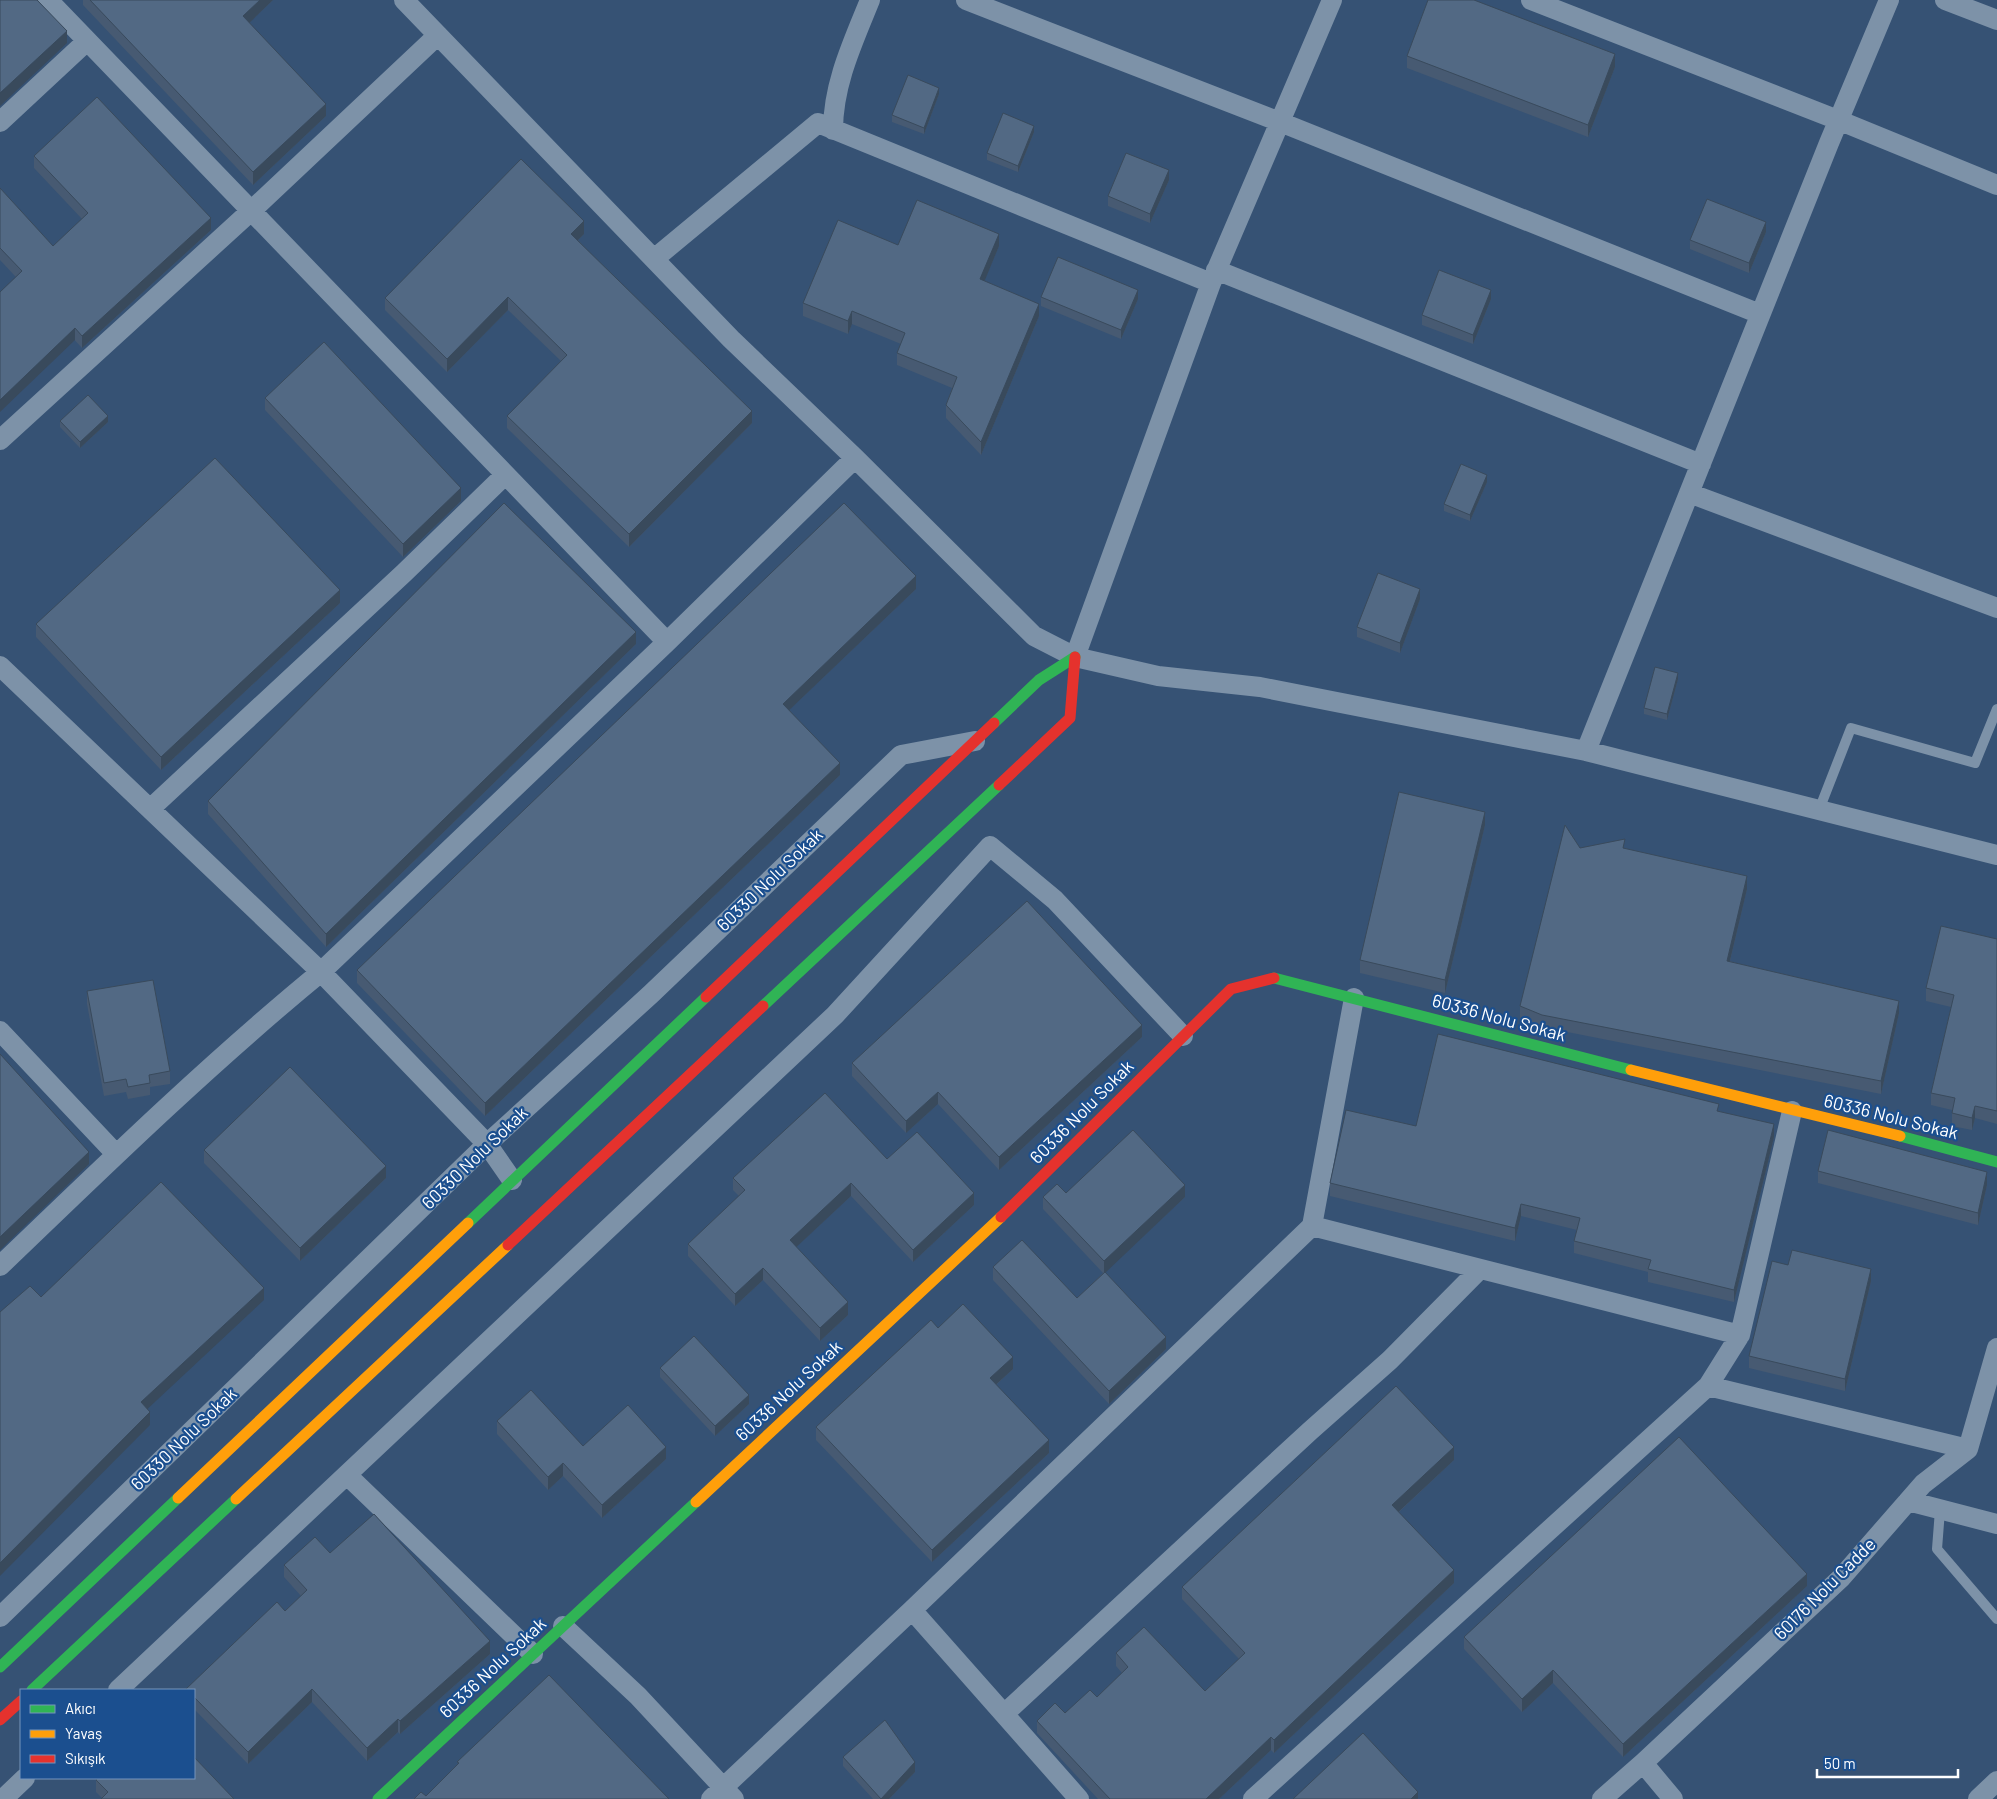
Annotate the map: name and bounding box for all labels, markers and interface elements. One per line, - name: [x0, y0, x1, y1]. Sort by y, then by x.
- street label: 60330 Nolu Sokak: [712, 823, 827, 935]
- street label: 60336 Nolu Sokak: [1430, 989, 1569, 1045]
- street label: 60336 Nolu Sokak: [1025, 1055, 1138, 1168]
- street label: 60336 Nolu Sokak: [1822, 1089, 1961, 1143]
- street label: 60330 Nolu Sokak: [417, 1101, 532, 1213]
- street label: 60336 Nolu Sokak: [730, 1335, 846, 1445]
- street label: 60330 Nolu Sokak: [126, 1382, 241, 1494]
- street label: 60176 Nolu Cadde: [1769, 1533, 1880, 1644]
- street label: 60336 Nolu Sokak: [434, 1612, 550, 1722]
- legend: [20, 1689, 195, 1779]
- text: Akıcı: [65, 1699, 96, 1717]
- text: Yavaş: [65, 1724, 102, 1742]
- scale bar: [1817, 1746, 1958, 1778]
- text: Sıkışık: [65, 1749, 106, 1767]
- text: 50 m: [1824, 1754, 1856, 1772]

